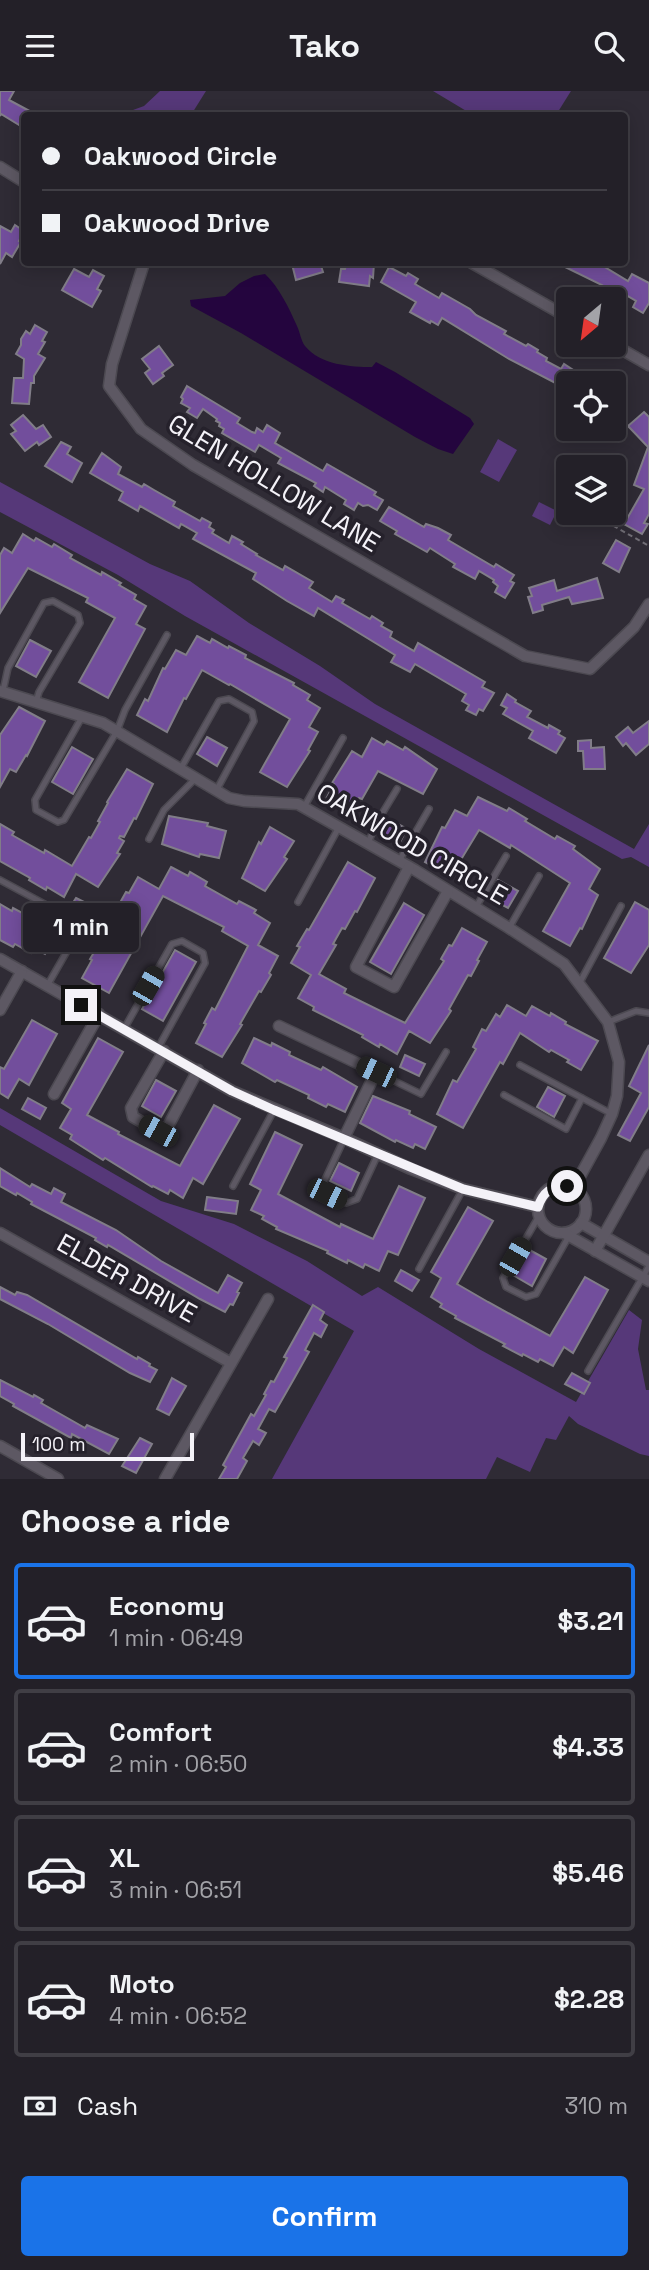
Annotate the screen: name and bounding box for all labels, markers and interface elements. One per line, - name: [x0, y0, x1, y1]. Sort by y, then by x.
- text: Tako: [289, 26, 360, 66]
- icon: menu: [21, 27, 59, 65]
- icon: search: [590, 27, 628, 65]
- text: Oakwood Circle: [84, 139, 277, 173]
- text: Oakwood Drive: [84, 206, 270, 240]
- north arrow: [556, 287, 626, 357]
- map controls: [556, 287, 626, 525]
- button: locate: [556, 371, 626, 441]
- street label: GLEN HOLLOW LANE: [162, 406, 386, 560]
- button: layers: [556, 455, 626, 525]
- street label: OAKWOOD CIRCLE: [310, 776, 514, 912]
- callout: 1 min: [23, 904, 139, 953]
- text: 1 min: [53, 912, 109, 942]
- car: [129, 963, 168, 1009]
- route end: [65, 989, 97, 1021]
- car: [353, 1054, 400, 1090]
- car: [135, 1112, 182, 1150]
- route start: [551, 1170, 583, 1202]
- car: [304, 1175, 351, 1213]
- street label: ELDER DRIVE: [51, 1226, 203, 1330]
- car: [496, 1234, 535, 1280]
- scale bar: [21, 1430, 194, 1462]
- text: 100 m: [32, 1432, 86, 1457]
- text: Choose a ride: [21, 1501, 231, 1541]
- text: Economy: [109, 1589, 225, 1623]
- icon: car: [25, 1590, 88, 1653]
- text: $3.21: [557, 1604, 624, 1638]
- text: 1 min · 06:49: [109, 1623, 243, 1653]
- text: Comfort: [109, 1715, 212, 1749]
- icon: car: [25, 1716, 88, 1779]
- text: $4.33: [552, 1730, 624, 1764]
- text: 2 min · 06:50: [109, 1749, 248, 1779]
- text: XL: [109, 1841, 140, 1875]
- icon: car: [25, 1842, 88, 1905]
- text: $5.46: [552, 1856, 624, 1890]
- text: 3 min · 06:51: [109, 1875, 242, 1905]
- text: Moto: [109, 1967, 175, 2001]
- icon: car: [25, 1968, 88, 2031]
- text: $2.28: [554, 1982, 624, 2016]
- text: 4 min · 06:52: [109, 2001, 247, 2031]
- icon: cash: [21, 2087, 59, 2125]
- text: Cash: [77, 2089, 138, 2123]
- text: 310 m: [564, 2091, 628, 2121]
- button: Confirm: [21, 2176, 628, 2256]

